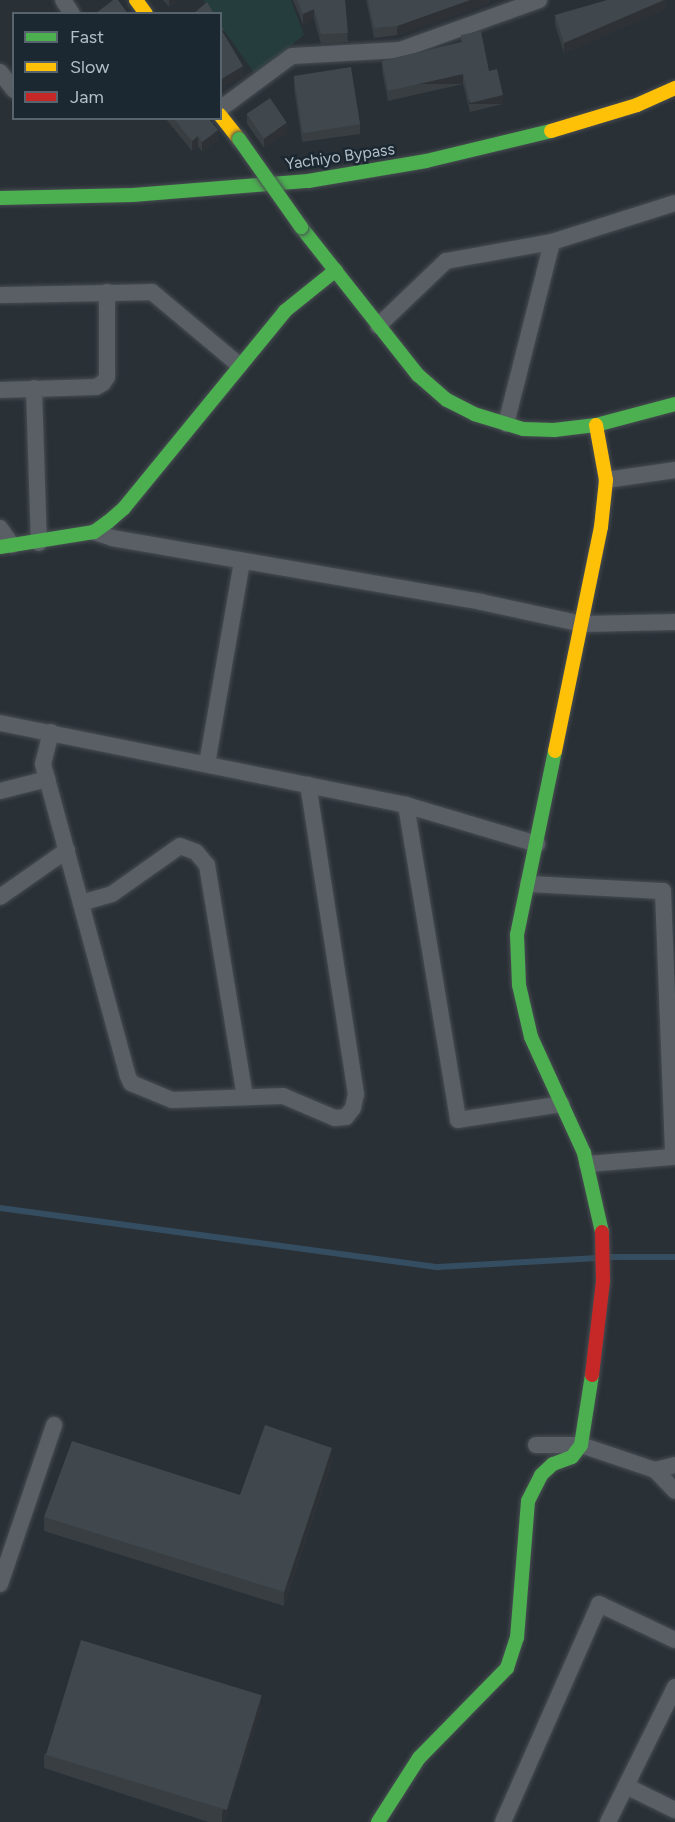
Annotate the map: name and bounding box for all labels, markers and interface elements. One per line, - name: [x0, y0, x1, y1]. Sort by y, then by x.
- legend: [12, 12, 222, 120]
- text: Fast: [70, 26, 104, 48]
- text: Slow: [70, 56, 109, 78]
- text: Jam: [70, 86, 104, 108]
- street label: Yachiyo Bypass: [284, 140, 396, 174]

